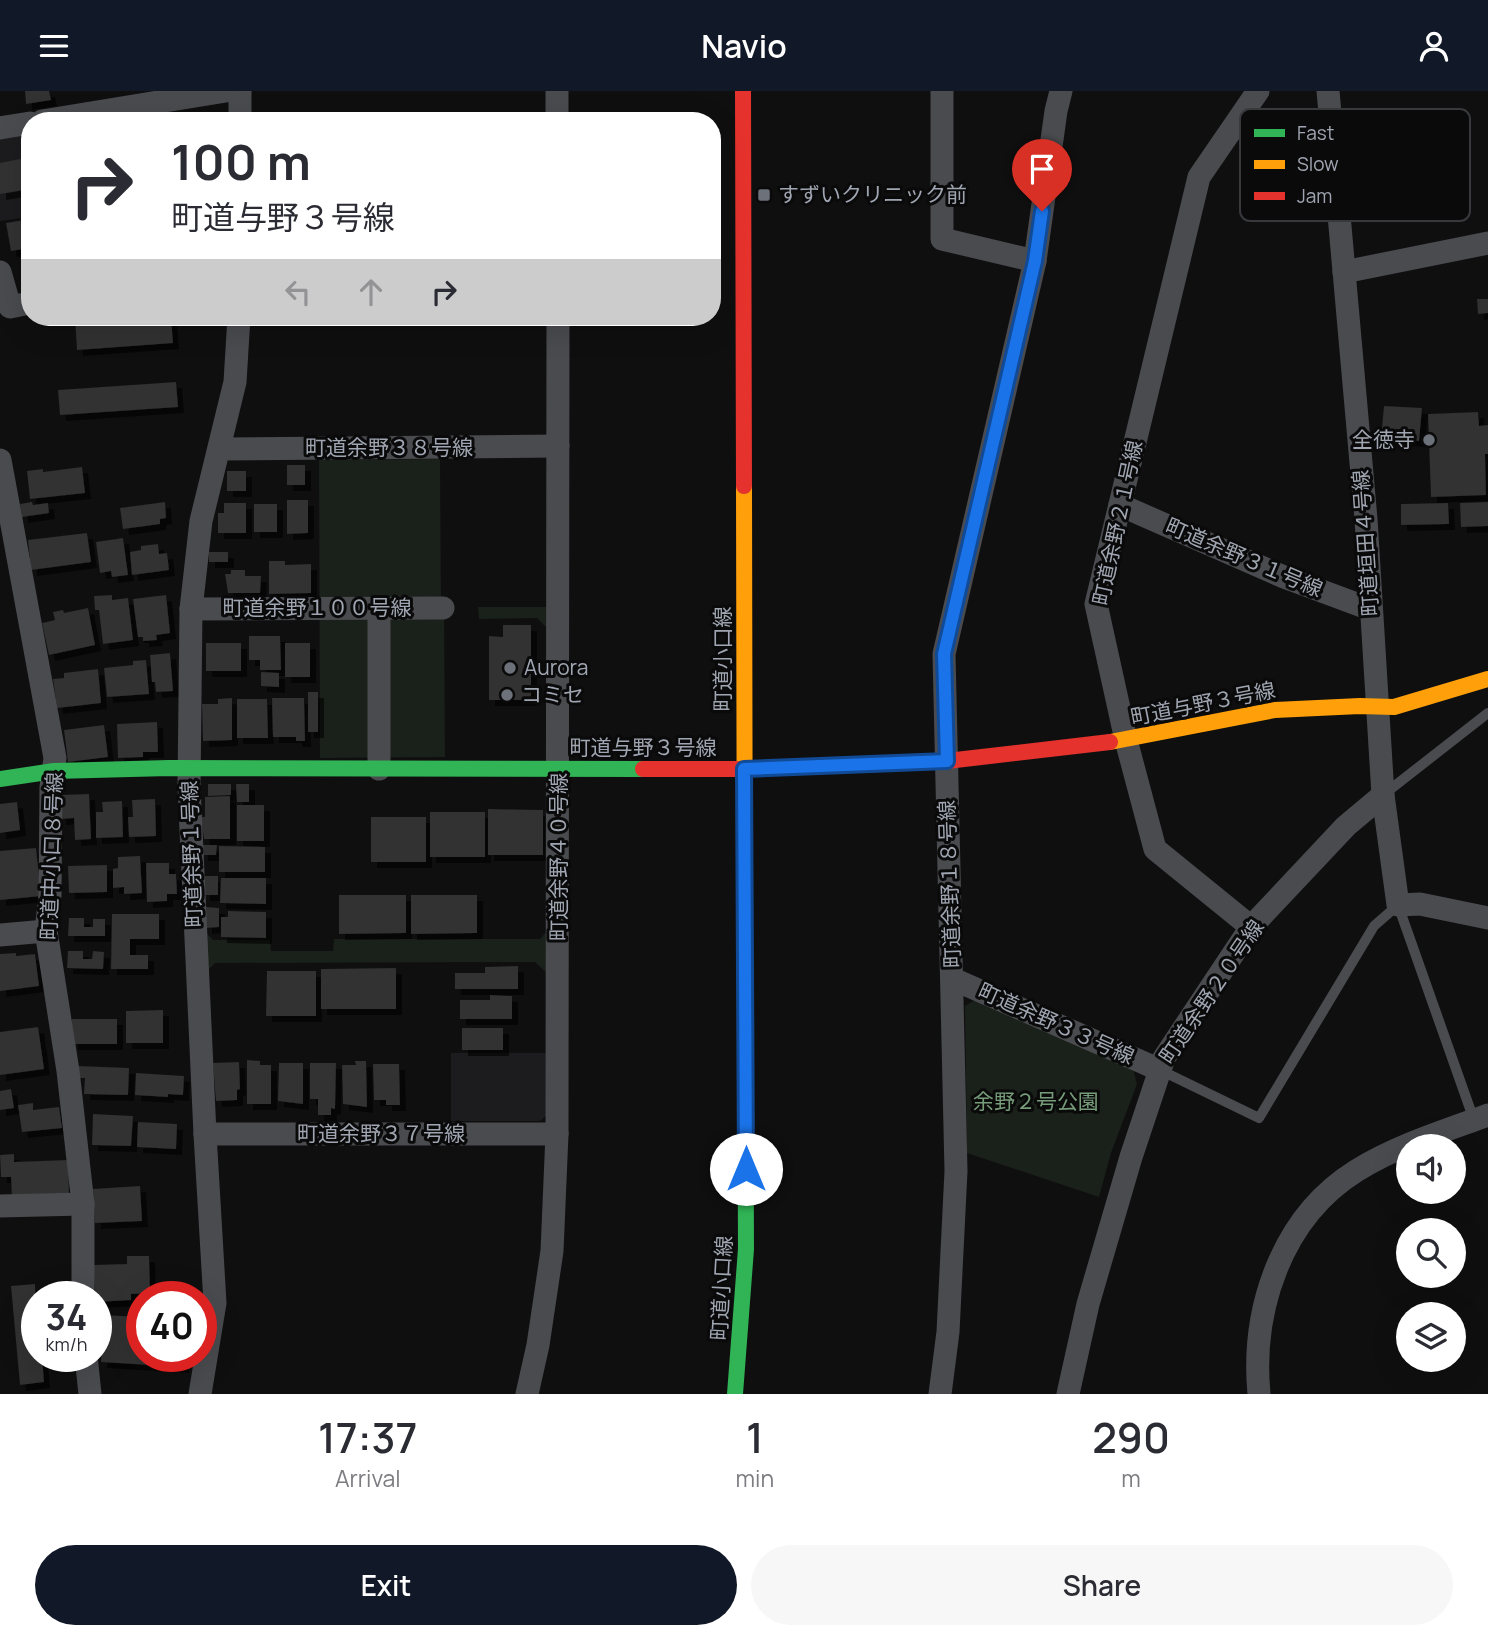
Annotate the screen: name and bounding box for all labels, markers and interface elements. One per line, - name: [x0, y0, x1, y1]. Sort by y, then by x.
- text: Navio: [701, 24, 787, 68]
- icon: menu: [35, 27, 73, 65]
- icon: person: [1415, 27, 1453, 65]
- legend: [1240, 109, 1470, 221]
- text: Fast: [1297, 120, 1334, 146]
- text: 100 m: [171, 128, 311, 195]
- pin: [1012, 139, 1072, 211]
- icon: right: [56, 140, 147, 231]
- icon: arrive: [1023, 150, 1061, 188]
- text: Slow: [1297, 151, 1339, 177]
- place label: すずいクリニック前: [778, 180, 967, 208]
- text: Jam: [1297, 183, 1332, 209]
- marker: すずいクリニック前: [756, 187, 772, 203]
- text: 町道与野３号線: [171, 195, 395, 239]
- icon: left: [279, 273, 317, 311]
- icon: ahead: [352, 273, 390, 311]
- icon: right: [425, 273, 463, 311]
- place label: 全徳寺: [1352, 425, 1415, 453]
- marker: 全徳寺: [1421, 432, 1437, 448]
- street label: 町道余野３８号線: [305, 433, 473, 461]
- street label: 町道余野２１号線: [1086, 438, 1148, 608]
- street label: 町道垣田４号線: [1346, 469, 1384, 617]
- street label: 町道余野３１号線: [1162, 511, 1327, 603]
- street label: 町道余野１００号線: [223, 593, 412, 621]
- street label: 町道小口線: [708, 607, 736, 712]
- place label: Aurora: [524, 653, 588, 681]
- marker: Aurora: [502, 660, 518, 676]
- street label: 町道与野３号線: [1128, 675, 1278, 731]
- place label: コミセ: [521, 680, 584, 708]
- marker: コミセ: [499, 687, 515, 703]
- street label: 町道与野３号線: [570, 733, 717, 761]
- street label: 町道中小口８号線: [34, 772, 68, 940]
- street label: 町道余野４０号線: [544, 773, 572, 941]
- street label: 町道余野１号線: [174, 780, 208, 928]
- street label: 町道余野１８号線: [932, 800, 966, 968]
- street label: 町道余野２０号線: [1153, 914, 1270, 1069]
- street label: 町道余野３３号線: [974, 976, 1139, 1070]
- park label: 余野２号公園: [973, 1087, 1099, 1115]
- street label: 町道余野３７号線: [297, 1119, 465, 1147]
- position arrow: [709, 1132, 783, 1206]
- map controls: [1396, 1134, 1466, 1372]
- button: sound: [1396, 1134, 1466, 1204]
- button: search: [1396, 1218, 1466, 1288]
- street label: 町道小口線: [704, 1235, 738, 1341]
- speed limit sign: 40: [126, 1281, 217, 1372]
- text: 34: [46, 1293, 87, 1341]
- button: layers: [1396, 1302, 1466, 1372]
- text: km/h: [46, 1332, 87, 1356]
- text: 17:37: [318, 1408, 418, 1466]
- text: 1: [746, 1408, 764, 1466]
- text: 290: [1092, 1408, 1170, 1466]
- text: Arrival: [335, 1462, 401, 1494]
- text: min: [736, 1462, 774, 1494]
- text: m: [1121, 1462, 1141, 1494]
- button: Exit: [35, 1545, 737, 1625]
- button: Share: [751, 1545, 1453, 1625]

